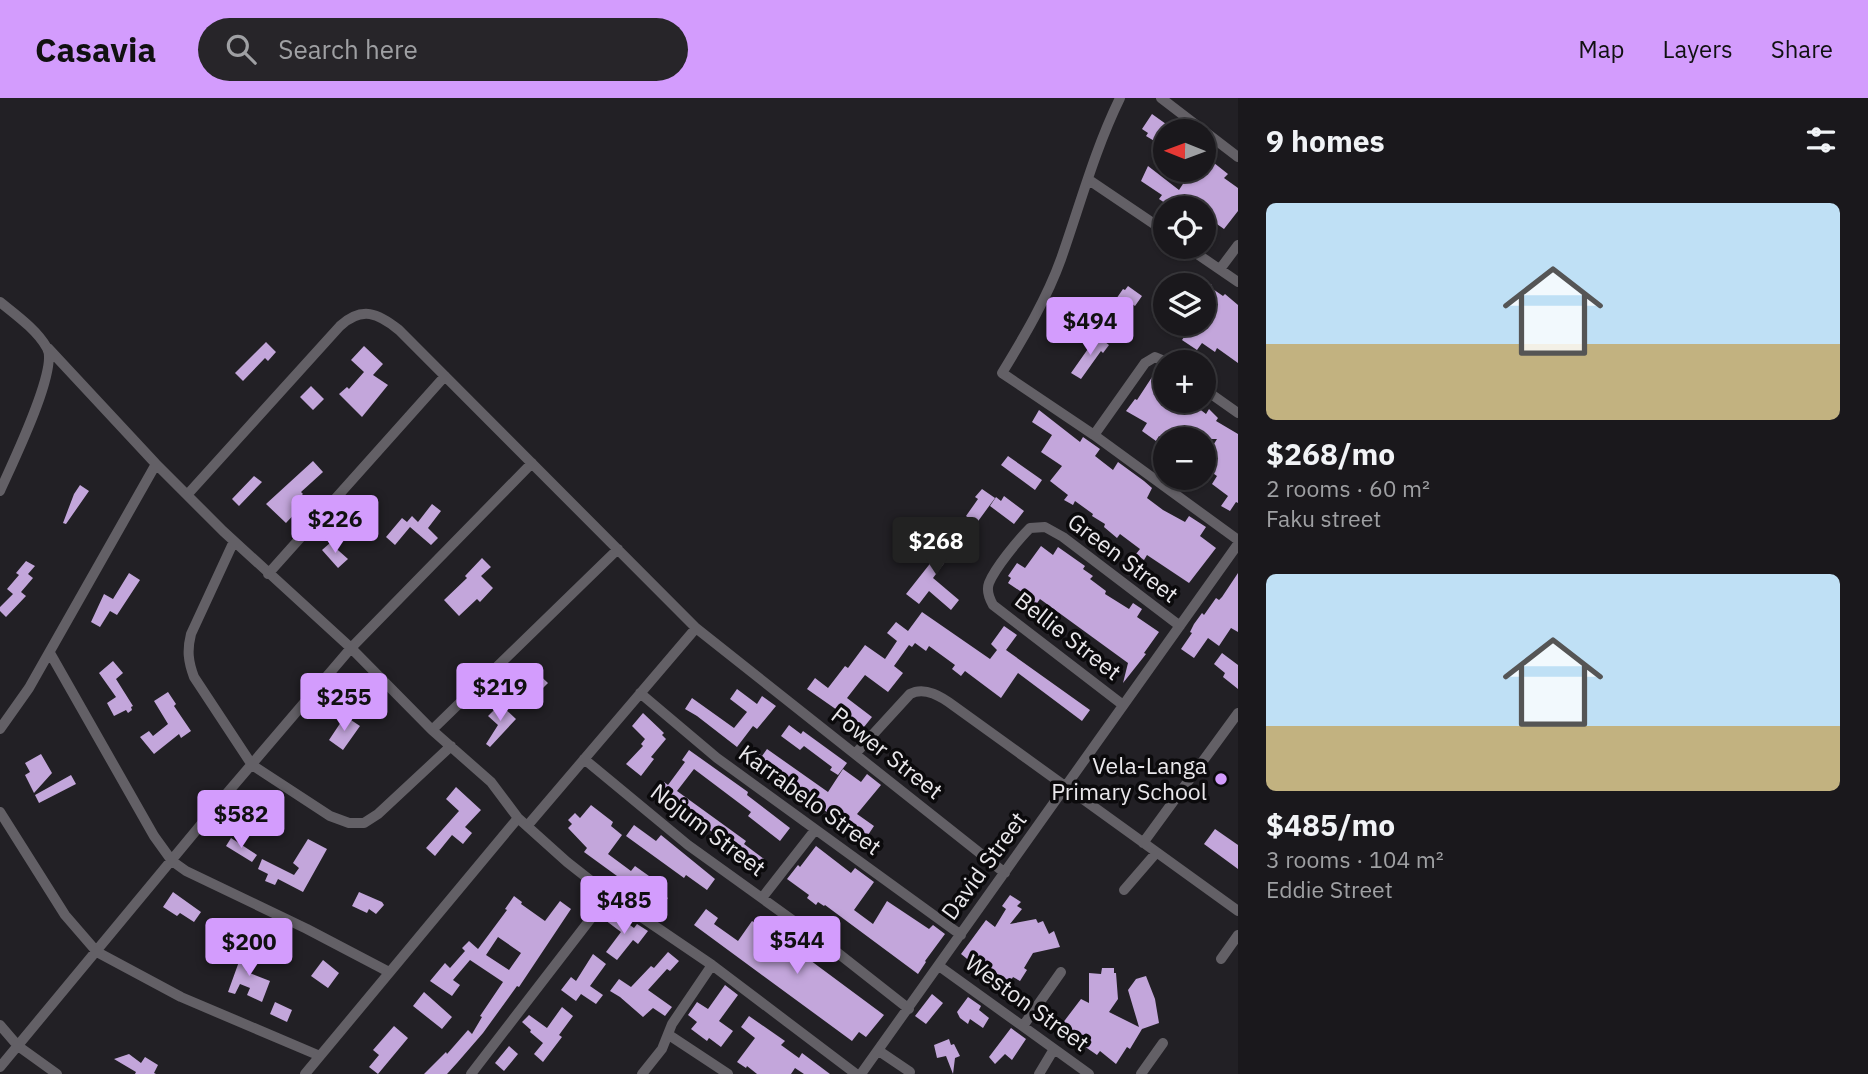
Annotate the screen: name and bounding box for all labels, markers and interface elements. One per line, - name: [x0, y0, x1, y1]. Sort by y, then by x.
- search box: [198, 18, 688, 81]
- text: Casavia: [35, 28, 156, 71]
- icon: search: [222, 30, 260, 68]
- text: Search here: [278, 32, 418, 66]
- text: Map: [1578, 33, 1625, 65]
- text: Layers: [1663, 33, 1733, 65]
- text: Share: [1771, 33, 1833, 65]
- north arrow: [1153, 119, 1216, 182]
- map controls: [1153, 119, 1216, 490]
- text: 9 homes: [1266, 121, 1385, 160]
- icon: filters: [1802, 121, 1840, 159]
- button: locate: [1153, 196, 1216, 259]
- icon: home: [1490, 248, 1616, 374]
- button: layers: [1153, 273, 1216, 336]
- pin: $494: [1049, 298, 1131, 357]
- text: $494: [1062, 305, 1118, 335]
- button: +: [1153, 350, 1216, 413]
- button: −: [1153, 427, 1216, 490]
- text: $268/mo: [1266, 434, 1395, 473]
- text: 2 rooms · 60 m²: [1266, 473, 1430, 503]
- pin: $226: [294, 496, 376, 555]
- text: $226: [307, 503, 363, 533]
- text: Faku street: [1266, 503, 1381, 533]
- street label: Green Street: [1062, 506, 1185, 609]
- pin: $268: [895, 518, 977, 577]
- text: $268: [908, 525, 964, 555]
- street label: Bellie Street: [1009, 584, 1128, 686]
- icon: home: [1490, 619, 1616, 745]
- pin: $219: [459, 664, 541, 723]
- text: $219: [472, 671, 528, 701]
- pin: $255: [303, 674, 385, 733]
- text: $255: [316, 681, 372, 711]
- street label: Power Street: [826, 699, 949, 805]
- street label: Karrabelo Street: [733, 737, 888, 861]
- place label: Vela-Langa Primary School: [1051, 750, 1207, 806]
- marker: Vela-Langa Primary School: [1213, 771, 1229, 787]
- street label: Nojum Street: [645, 776, 772, 882]
- pin: $582: [200, 790, 282, 850]
- text: $582: [213, 798, 269, 828]
- street label: David Street: [934, 805, 1032, 925]
- text: $485/mo: [1266, 805, 1395, 844]
- text: 3 rooms · 104 m²: [1266, 844, 1444, 874]
- text: Eddie Street: [1266, 874, 1393, 904]
- pin: $485: [583, 876, 665, 936]
- text: $485: [596, 884, 652, 914]
- pin: $544: [756, 916, 838, 976]
- pin: $200: [208, 918, 290, 978]
- text: $544: [769, 924, 825, 954]
- text: $200: [221, 926, 277, 956]
- street label: Weston Street: [960, 947, 1096, 1057]

